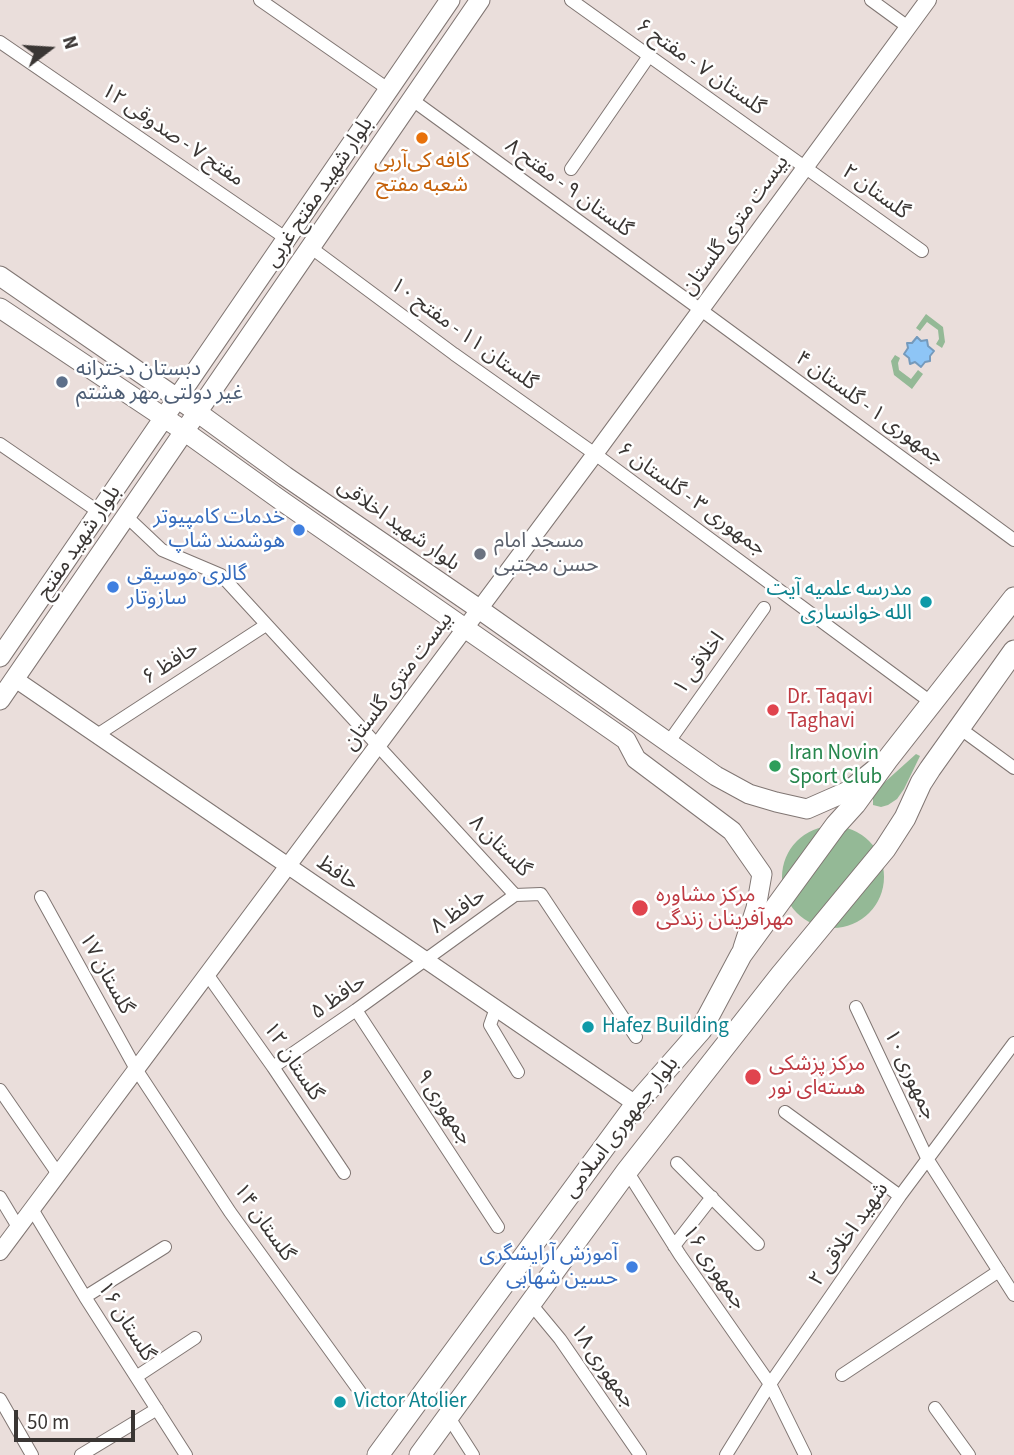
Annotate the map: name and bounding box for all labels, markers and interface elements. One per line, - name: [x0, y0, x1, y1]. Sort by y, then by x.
- north arrow: [14, 14, 84, 84]
- street label: گلستان ۷ - مفتح ۶: [631, 14, 769, 122]
- text: N: [55, 33, 84, 53]
- street label: مفتح ۷ - صدوقی ۱۲: [96, 79, 248, 193]
- street label: بلوار شهید مفتح غربی: [260, 113, 380, 273]
- marker: کافه کی‌آربی شعبه مفتح: [414, 130, 430, 146]
- street label: گلستان ۹ - مفتح ۸: [499, 134, 637, 244]
- place label: کافه کی‌آربی شعبه مفتح: [374, 149, 470, 199]
- street label: بیست متری گلستان: [677, 151, 795, 301]
- street label: گلستان ۲: [836, 160, 914, 226]
- street label: گلستان ۱۱ - مفتح ۱۰: [385, 273, 541, 397]
- street label: جمهوری ۱ - گلستان ۴: [790, 347, 948, 471]
- place label: دبستان دخترانه غیر دولتی مهر هشتم: [76, 357, 243, 407]
- marker: دبستان دخترانه غیر دولتی مهر هشتم: [54, 374, 70, 390]
- street label: جمهوری ۳ - گلستان ۶: [612, 438, 770, 562]
- street label: بلوار شهید اخلاقی: [332, 474, 464, 578]
- street label: بلوار شهید مفتح: [33, 481, 127, 605]
- place label: خدمات کامپیوتر هوشمند شاپ: [153, 505, 285, 555]
- marker: خدمات کامپیوتر هوشمند شاپ: [291, 522, 307, 538]
- place label: مسجد امام حسن مجتبی: [494, 529, 599, 579]
- marker: مسجد امام حسن مجتبی: [472, 546, 488, 562]
- place label: گالری موسیقی سازوتار: [127, 562, 247, 612]
- place label: مدرسه علمیه آیت الله خوانساری: [766, 577, 912, 627]
- marker: گالری موسیقی سازوتار: [105, 579, 121, 595]
- marker: مدرسه علمیه آیت الله خوانساری: [918, 594, 934, 610]
- street label: بیست متری گلستان: [339, 608, 459, 756]
- street label: اخلاقی ۱: [669, 628, 731, 700]
- street label: حافظ ۶: [138, 637, 204, 691]
- place label: Dr. Taqavi Taghavi: [787, 685, 873, 735]
- marker: Dr. Taqavi Taghavi: [765, 702, 781, 718]
- place label: Iran Novin Sport Club: [789, 741, 882, 791]
- marker: Iran Novin Sport Club: [767, 758, 783, 774]
- street label: گلستان ۸: [463, 811, 535, 883]
- street label: حافظ: [311, 851, 363, 897]
- place label: مرکز مشاوره مهرآفرینان زندگی: [656, 883, 794, 933]
- street label: حافظ ۸: [427, 884, 491, 940]
- marker: مرکز مشاوره مهرآفرینان زندگی: [630, 898, 650, 918]
- street label: گلستان ۱۷: [72, 929, 138, 1019]
- street label: حافظ ۵: [307, 970, 371, 1026]
- place label: Hafez Building: [602, 1014, 729, 1040]
- street label: گلستان ۱۲: [257, 1018, 327, 1106]
- marker: Hafez Building: [580, 1019, 596, 1035]
- street label: جمهوری ۱۰: [877, 1026, 941, 1124]
- street label: بلوار جمهوری اسلامی: [559, 1052, 685, 1204]
- place label: مرکز پزشکی هسته‌ای نور: [769, 1052, 865, 1102]
- street label: جمهوری ۹: [409, 1066, 477, 1150]
- marker: مرکز پزشکی هسته‌ای نور: [743, 1067, 763, 1087]
- street label: شهید اخلاقی ۲: [805, 1178, 895, 1292]
- street label: گلستان ۱۴: [227, 1179, 299, 1267]
- street label: جمهوری ۱۶: [675, 1221, 751, 1315]
- place label: آموزش آرایشگری حسین شهابی: [479, 1242, 618, 1292]
- marker: آموزش آرایشگری حسین شهابی: [624, 1259, 640, 1275]
- street label: گلستان ۱۶: [91, 1277, 159, 1367]
- street label: جمهوری ۱۸: [564, 1320, 640, 1414]
- place label: Victor Atolier: [354, 1389, 467, 1415]
- marker: Victor Atolier: [332, 1394, 348, 1410]
- scale bar: [18, 1396, 138, 1440]
- text: 50 m: [27, 1407, 69, 1437]

